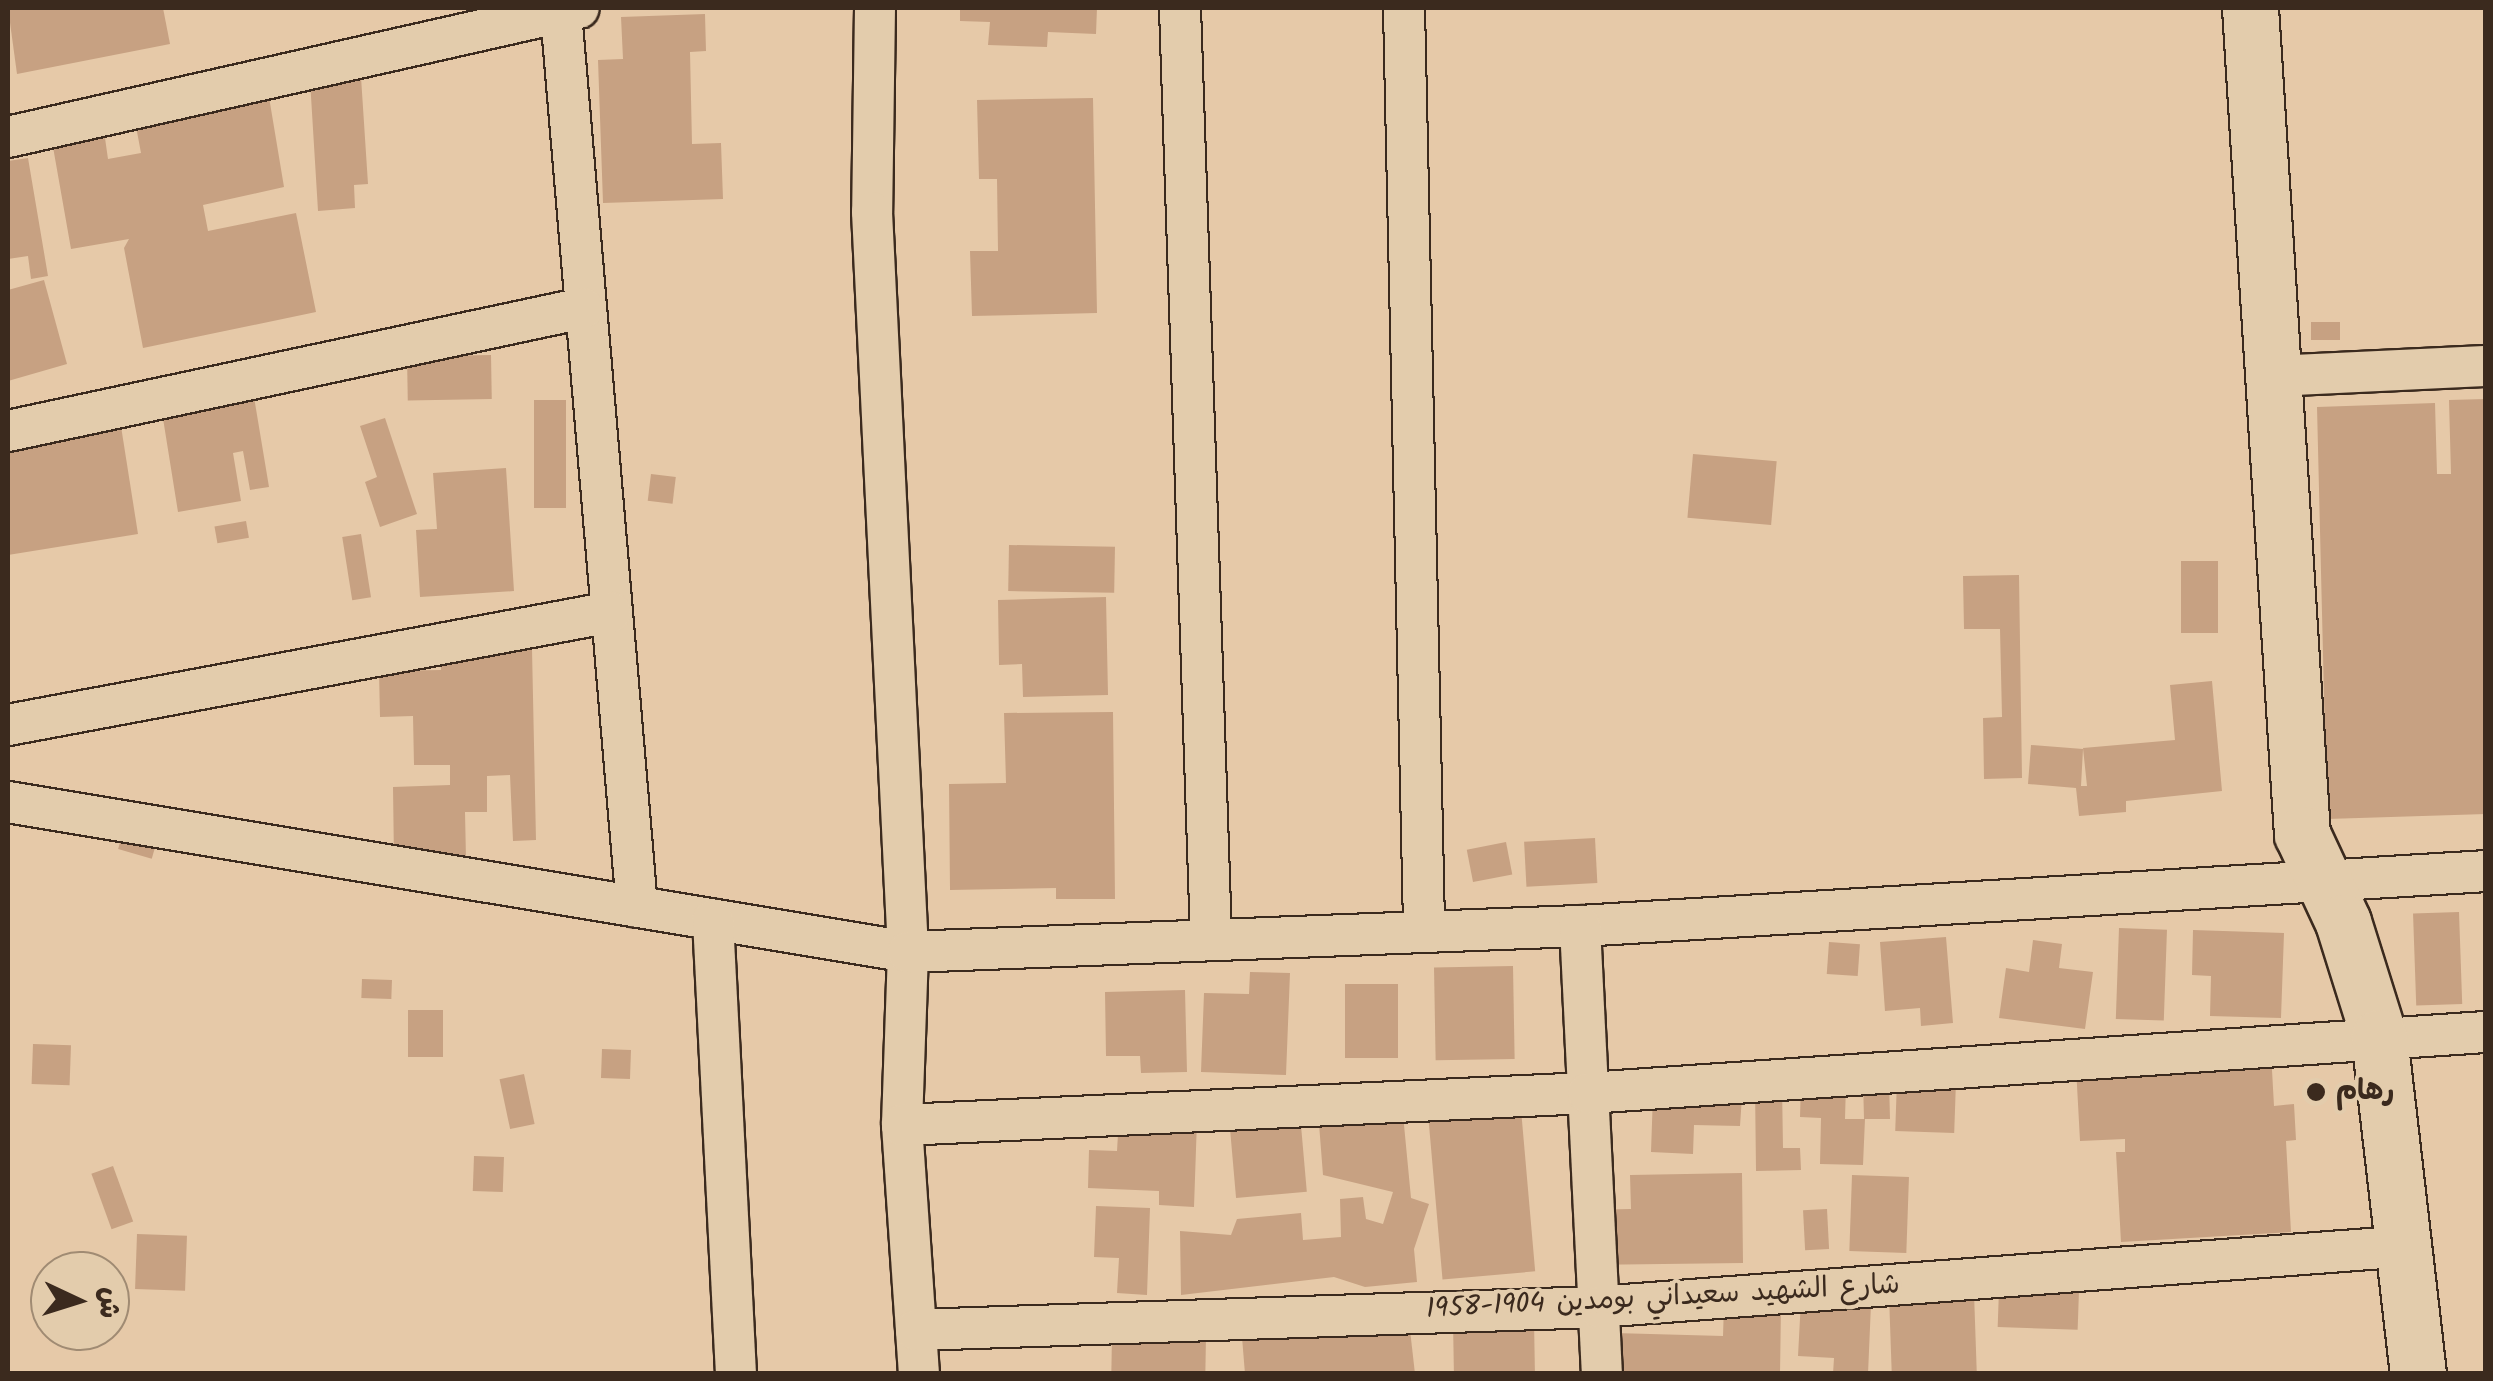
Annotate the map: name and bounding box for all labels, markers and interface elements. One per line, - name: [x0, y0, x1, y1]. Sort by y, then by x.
- place label: رهام: [2336, 1075, 2394, 1109]
- marker: رهام: [2305, 1081, 2327, 1103]
- north arrow: [30, 1251, 130, 1351]
- street label: شارع الشهيد سعيداني بومدين 1904-1958: [1425, 1269, 1901, 1327]
- text: ش: [85, 1286, 132, 1320]

